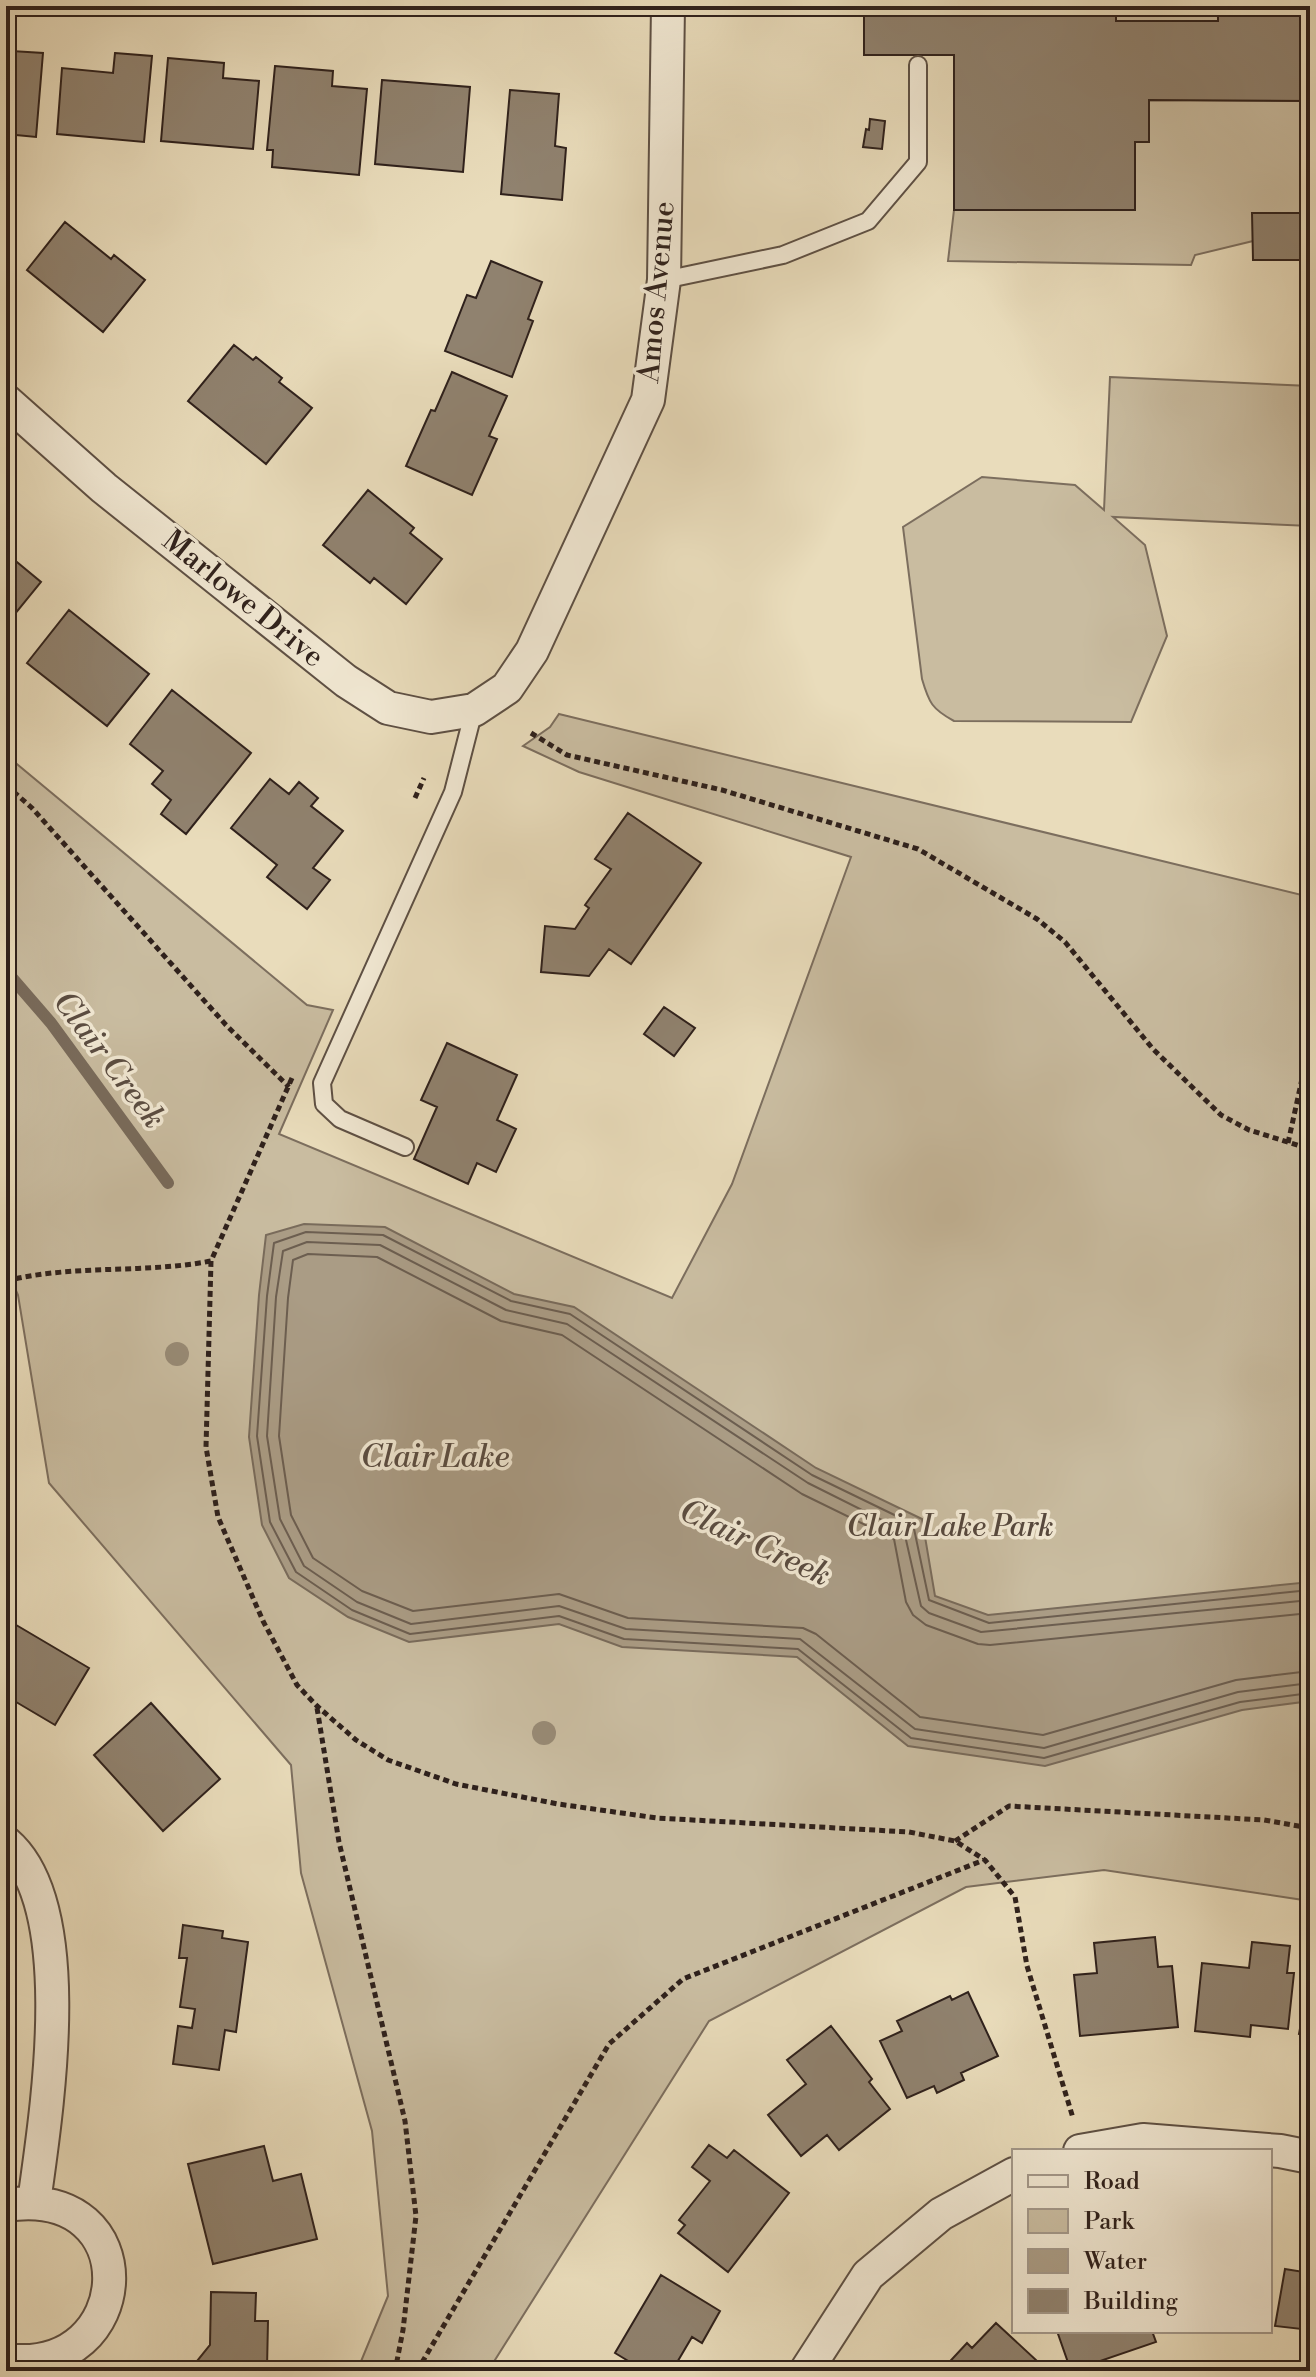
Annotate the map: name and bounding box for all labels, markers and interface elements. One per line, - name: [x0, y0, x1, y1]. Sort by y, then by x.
- street label: Amos Avenue: [630, 200, 684, 385]
- street label: Marlowe Drive: [154, 522, 332, 676]
- water label: Clair Creek: [44, 983, 174, 1137]
- water label: Clair Lake: [361, 1437, 509, 1477]
- water label: Clair Creek: [673, 1491, 837, 1595]
- park label: Clair Lake Park: [846, 1508, 1054, 1546]
- legend: [1012, 2149, 1272, 2333]
- text: Road: [1084, 2167, 1140, 2197]
- text: Park: [1084, 2207, 1135, 2237]
- text: Water: [1083, 2247, 1147, 2277]
- text: Building: [1083, 2287, 1178, 2317]

